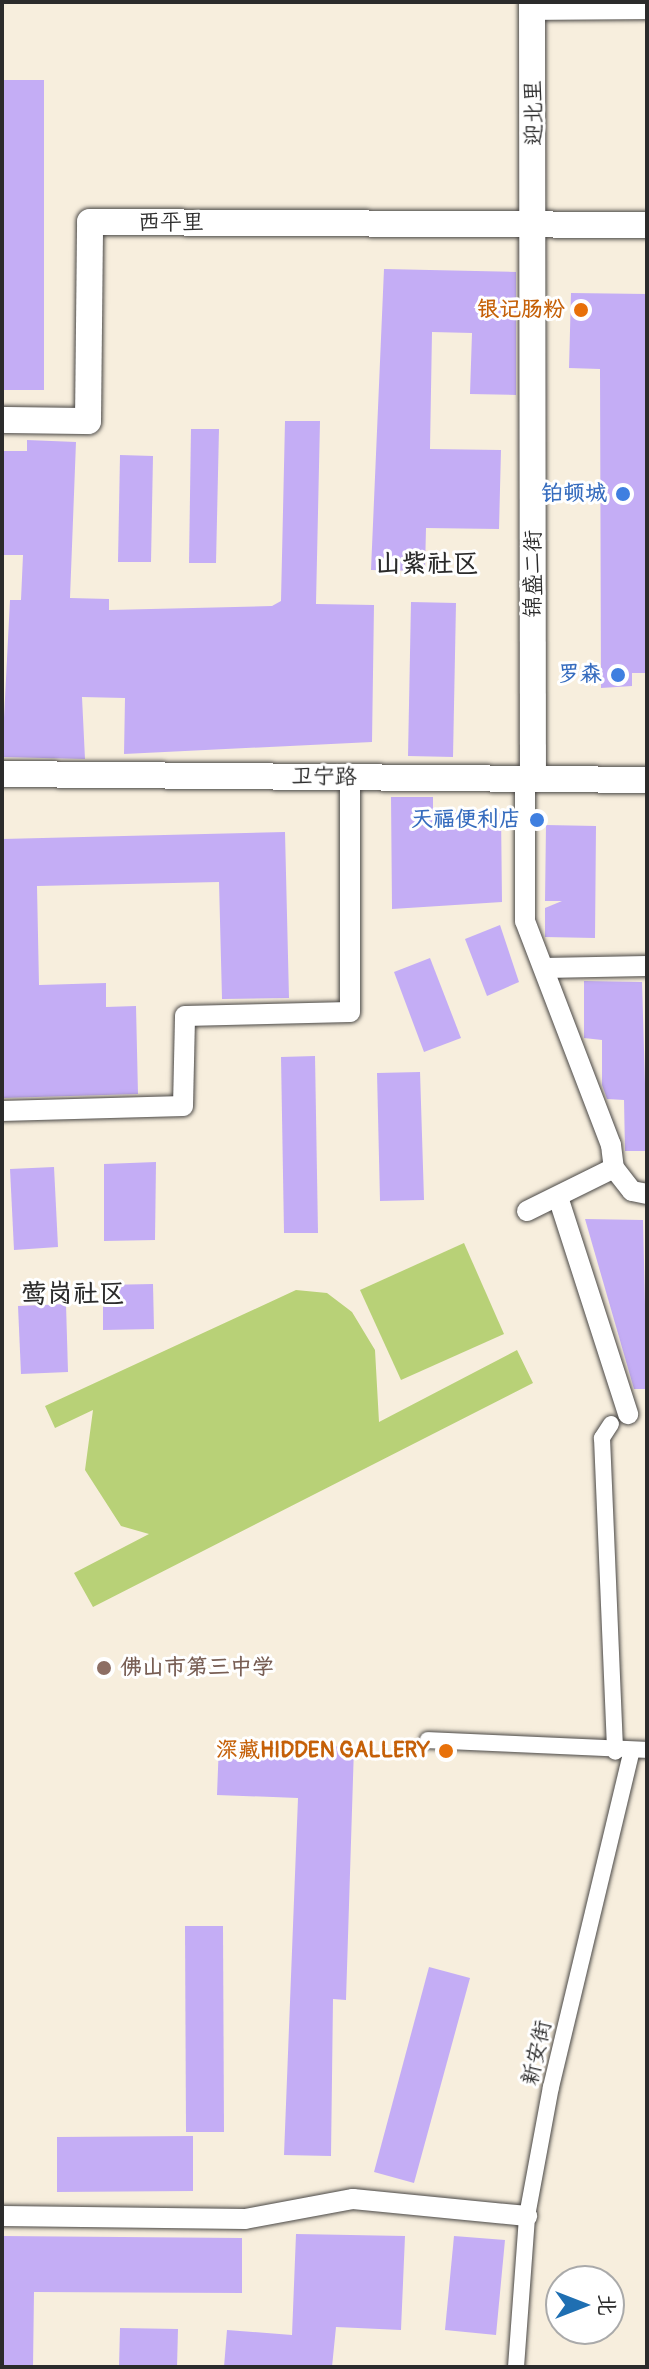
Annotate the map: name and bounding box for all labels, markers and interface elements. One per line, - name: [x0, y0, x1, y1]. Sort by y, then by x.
- street label: 迎北里: [520, 80, 548, 146]
- street label: 西平里: [138, 210, 204, 236]
- place label: 银记肠粉: [477, 297, 565, 323]
- marker: 银记肠粉: [572, 301, 590, 319]
- place label: 铂顿城: [541, 481, 607, 507]
- marker: 铂顿城: [614, 485, 632, 503]
- street label: 锦盛二街: [521, 530, 547, 618]
- district label: 山紫社区: [375, 549, 479, 581]
- place label: 罗森: [558, 662, 602, 688]
- marker: 罗森: [609, 666, 627, 684]
- street label: 卫宁路: [291, 763, 357, 791]
- place label: 天福便利店: [411, 807, 521, 833]
- marker: 天福便利店: [528, 811, 546, 829]
- district label: 莺岗社区: [21, 1279, 125, 1311]
- place label: 佛山市第三中学: [120, 1655, 274, 1681]
- marker: 佛山市第三中学: [95, 1659, 113, 1677]
- place label: 深藏HIDDEN GALLERY: [216, 1738, 430, 1764]
- marker: 深藏HIDDEN GALLERY: [437, 1742, 455, 1760]
- street label: 新安街: [517, 2018, 557, 2088]
- north arrow: [545, 2265, 625, 2345]
- text: 北: [593, 2294, 621, 2316]

